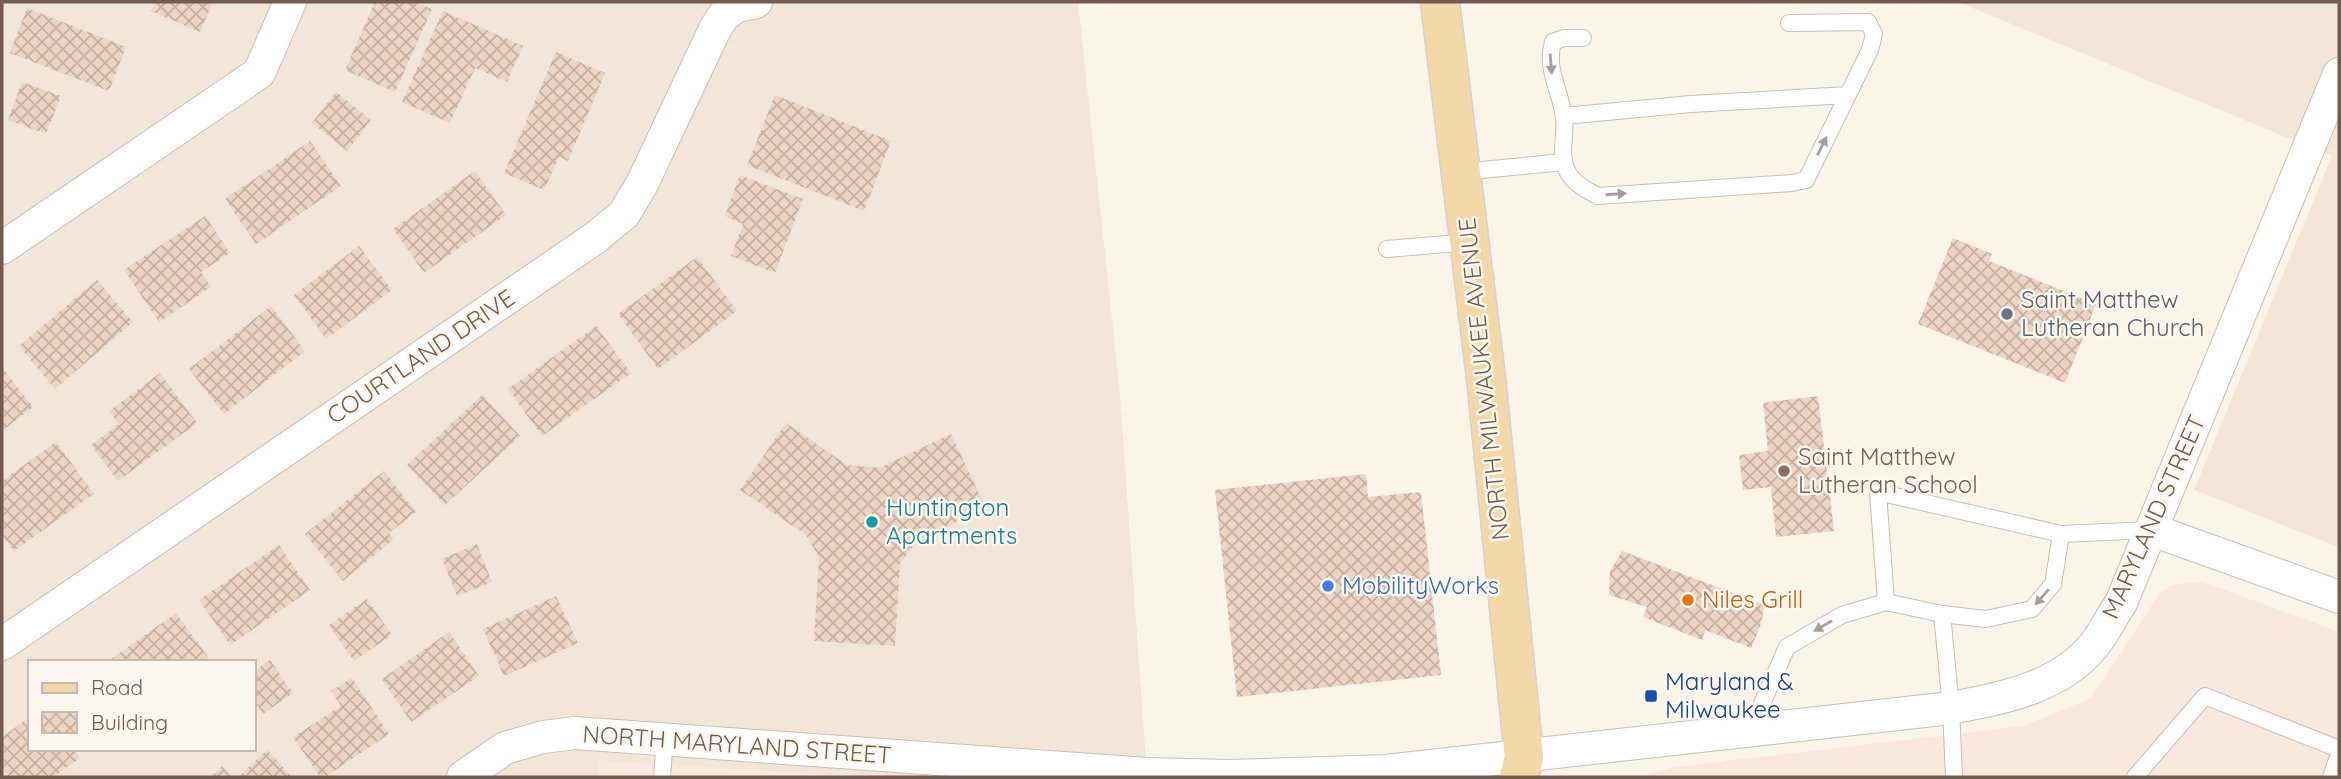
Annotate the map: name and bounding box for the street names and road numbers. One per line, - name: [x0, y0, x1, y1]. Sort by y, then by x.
- street label: NORTH MILWAUKEE AVENUE: [1451, 216, 1515, 542]
- street label: COURTLAND DRIVE: [321, 282, 520, 430]
- street label: MARYLAND STREET: [2095, 410, 2211, 623]
- street label: NORTH MARYLAND STREET: [582, 718, 893, 770]

